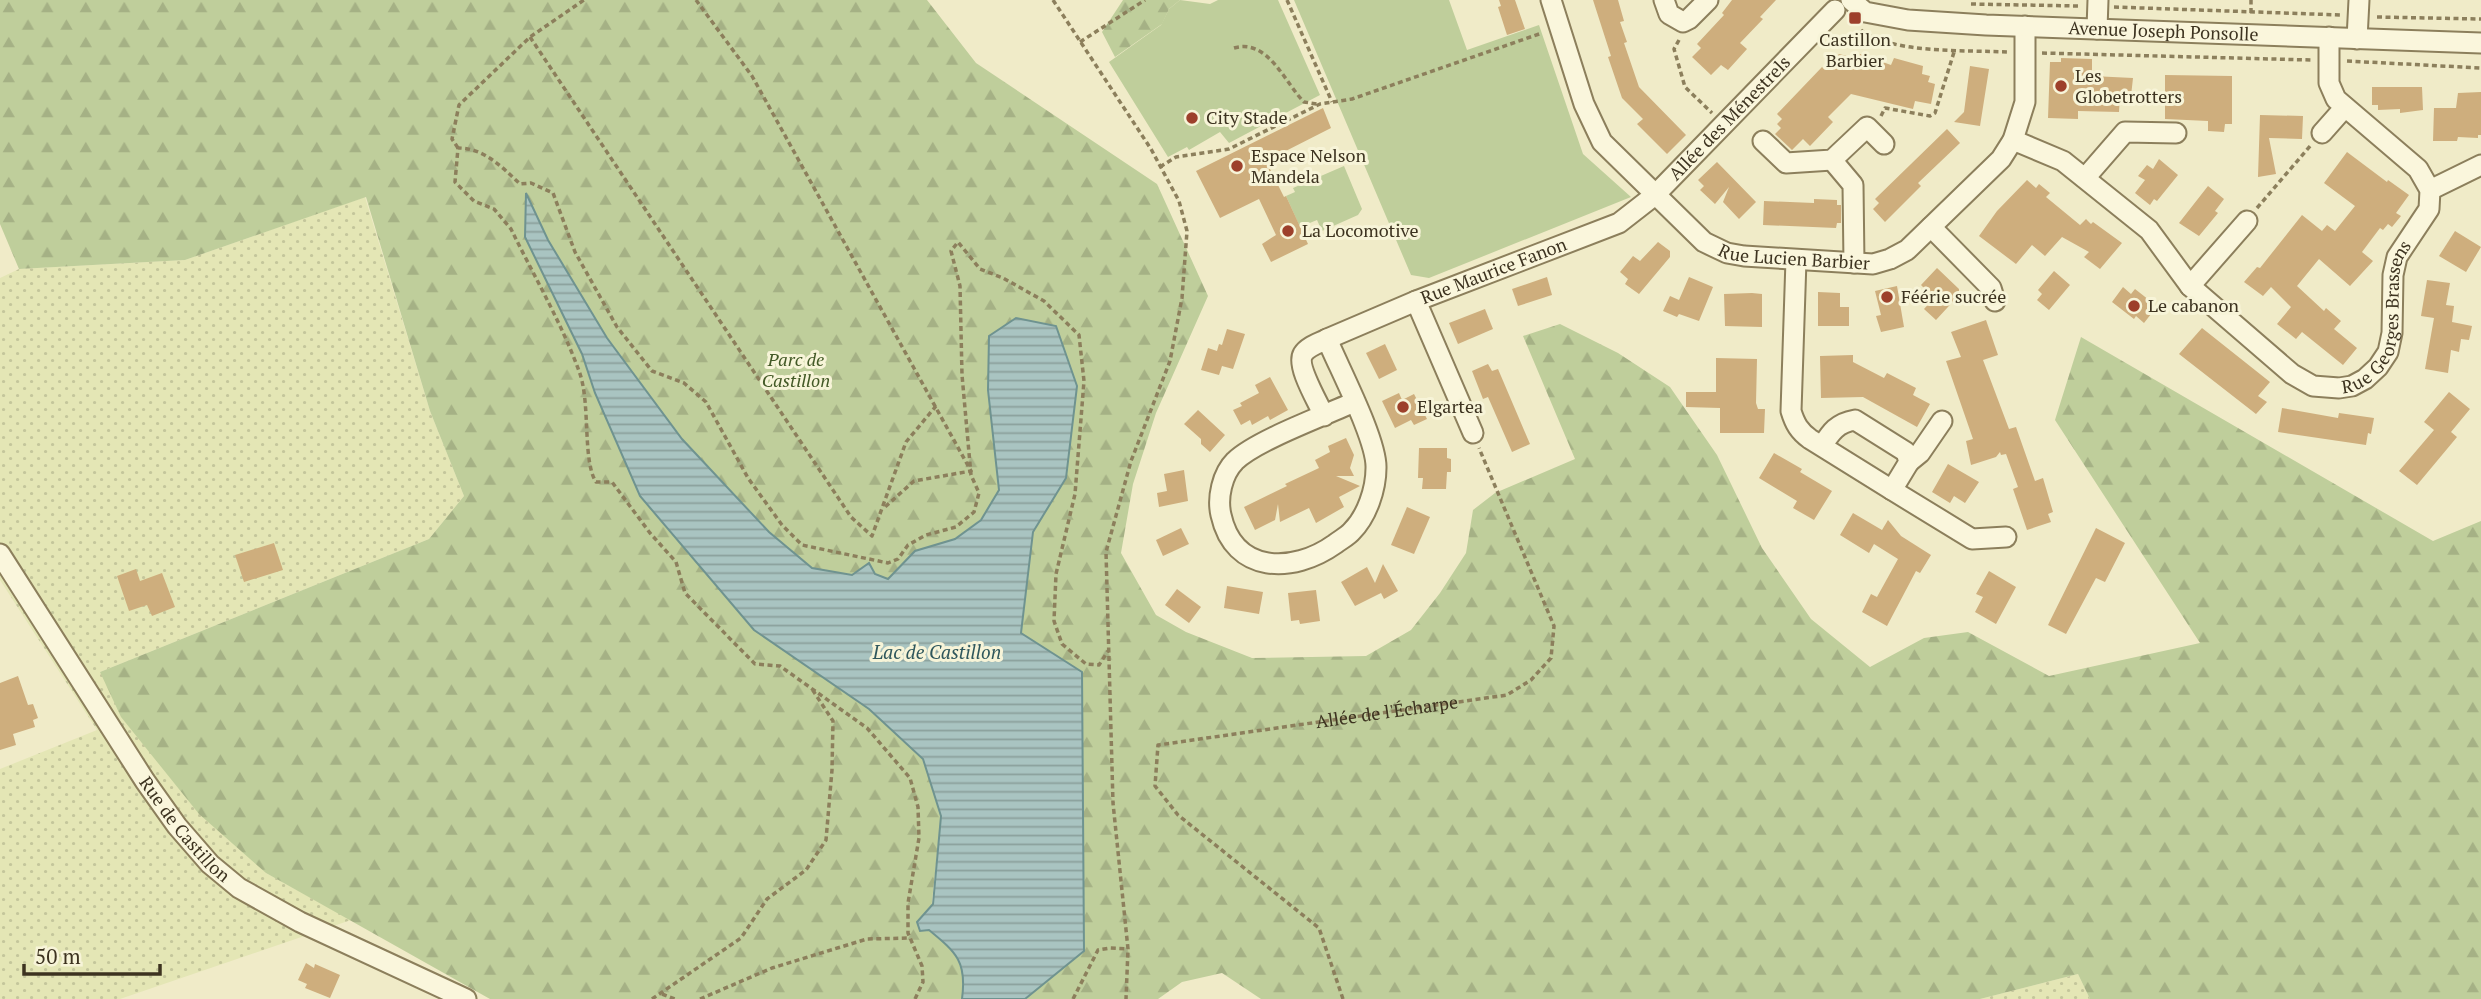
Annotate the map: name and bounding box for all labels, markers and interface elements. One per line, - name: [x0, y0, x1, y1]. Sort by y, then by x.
- marker: Castillon Barbier: [1847, 10, 1863, 26]
- street label: Avenue Joseph Ponsolle: [2068, 15, 2259, 46]
- place label: Castillon Barbier: [1819, 27, 1891, 72]
- street label: Allée des Ménestrels: [1663, 50, 1795, 185]
- place label: Les Globetrotters: [2075, 63, 2182, 108]
- marker: Les Globetrotters: [2053, 78, 2069, 94]
- place label: City Stade: [1206, 105, 1288, 129]
- marker: City Stade: [1184, 110, 1200, 126]
- place label: Espace Nelson Mandela: [1251, 143, 1366, 188]
- marker: Espace Nelson Mandela: [1229, 158, 1245, 174]
- place label: La Locomotive: [1302, 218, 1418, 242]
- marker: La Locomotive: [1280, 223, 1296, 239]
- street label: Rue Maurice Fanon: [1417, 231, 1570, 309]
- street label: Rue Georges Brassens: [2340, 235, 2416, 398]
- street label: Rue Lucien Barbier: [1715, 238, 1871, 275]
- place label: Féérie sucrée: [1901, 284, 2006, 308]
- marker: Féérie sucrée: [1879, 289, 1895, 305]
- place label: Le cabanon: [2148, 293, 2239, 317]
- marker: Le cabanon: [2126, 298, 2142, 314]
- park label: Parc de Castillon: [762, 347, 830, 392]
- place label: Elgartea: [1417, 394, 1483, 418]
- marker: Elgartea: [1395, 399, 1411, 415]
- water label: Lac de Castillon: [872, 639, 1001, 664]
- street label: Allée de l'Écharpe: [1314, 689, 1459, 733]
- street label: Rue de Castillon: [134, 771, 236, 887]
- scale bar: [24, 932, 161, 976]
- text: 50 m: [35, 942, 81, 970]

